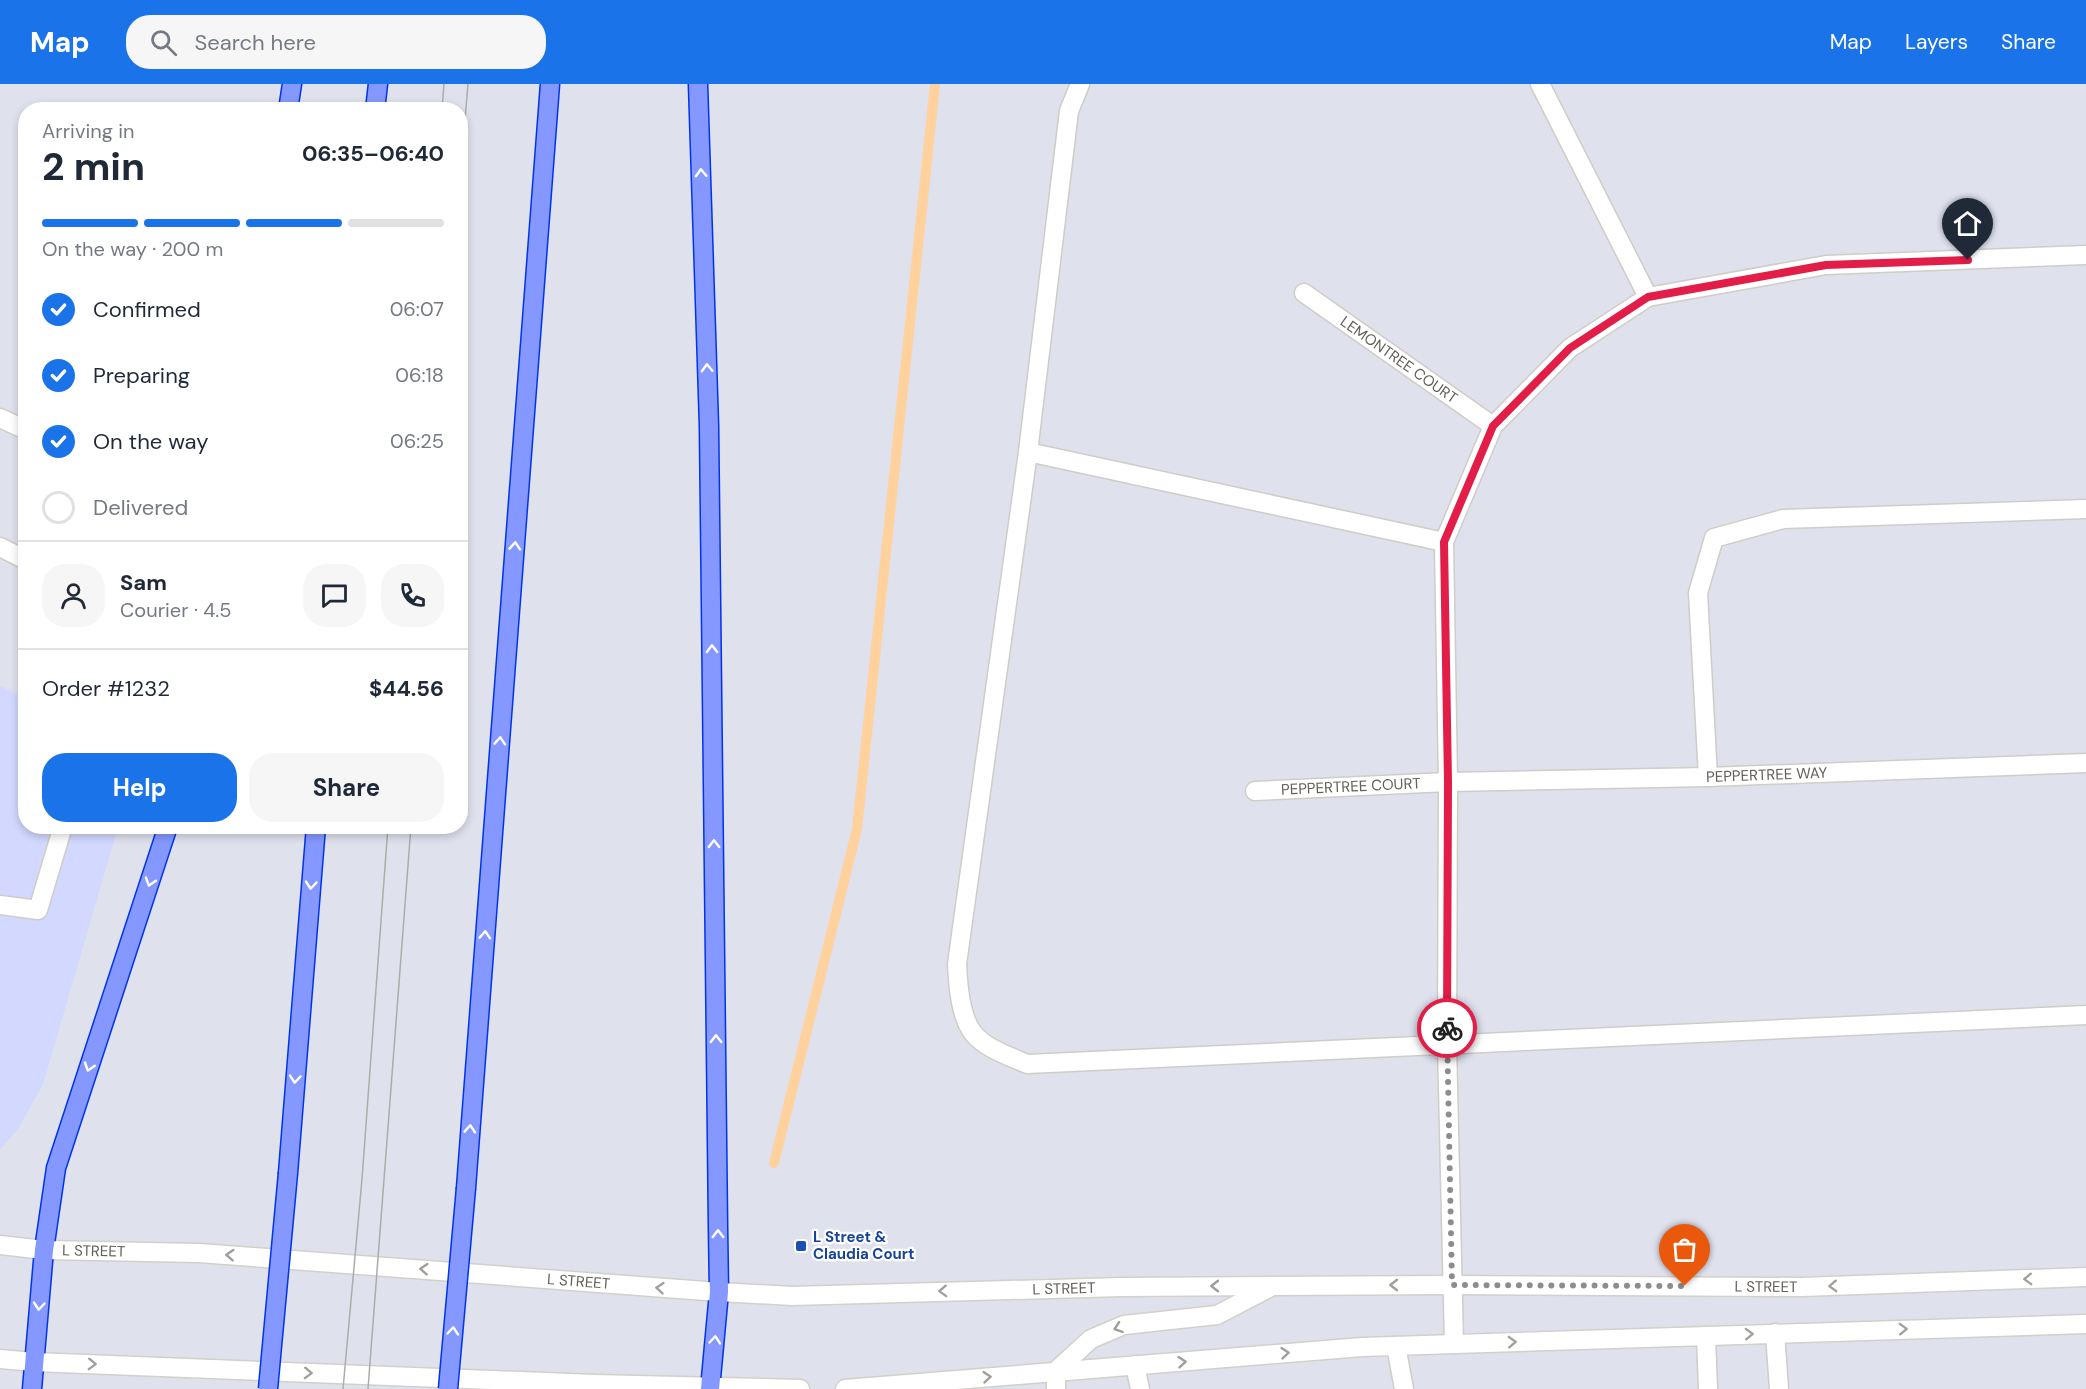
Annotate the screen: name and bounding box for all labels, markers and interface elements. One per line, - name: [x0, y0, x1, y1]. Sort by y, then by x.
- search box: [126, 15, 546, 69]
- text: Map: [30, 24, 90, 61]
- icon: search: [147, 26, 180, 59]
- text: Search here: [195, 28, 316, 57]
- text: Map: [1830, 28, 1872, 56]
- text: Layers: [1905, 28, 1968, 56]
- text: Share: [2001, 28, 2056, 56]
- text: Arriving in: [42, 118, 134, 144]
- text: 06:35–06:40: [302, 139, 444, 168]
- text: 2 min: [42, 141, 145, 192]
- one-way arrow: [695, 169, 707, 178]
- pin: [1942, 198, 1993, 260]
- icon: home: [1951, 207, 1984, 240]
- text: On the way · 200 m: [42, 236, 223, 262]
- icon: check: [42, 293, 75, 326]
- text: Confirmed: [93, 295, 201, 324]
- text: 06:07: [390, 296, 444, 322]
- street label: LEMONTREE COURT: [1336, 312, 1461, 408]
- icon: check: [42, 359, 75, 392]
- text: Preparing: [93, 361, 190, 390]
- text: 06:18: [395, 362, 444, 388]
- one-way arrow: [701, 363, 713, 372]
- icon: check: [42, 425, 75, 458]
- text: On the way: [93, 427, 208, 456]
- text: 06:25: [390, 428, 444, 454]
- text: Delivered: [93, 493, 188, 522]
- one-way arrow: [508, 542, 521, 551]
- button: person: [42, 564, 105, 627]
- button: chat: [303, 564, 366, 627]
- button: phone: [381, 564, 444, 627]
- text: Sam: [120, 568, 167, 597]
- text: Courier · 4.5: [120, 597, 232, 623]
- one-way arrow: [706, 644, 718, 653]
- text: Order #1232: [42, 674, 170, 703]
- text: $44.56: [369, 674, 444, 703]
- one-way arrow: [493, 736, 506, 745]
- button: Help: [42, 753, 237, 822]
- button: Share: [249, 753, 444, 822]
- street label: PEPPERTREE WAY: [1706, 763, 1828, 787]
- street label: PEPPERTREE COURT: [1281, 773, 1421, 800]
- one-way arrow: [708, 839, 720, 848]
- one-way arrow: [145, 876, 157, 887]
- one-way arrow: [305, 880, 318, 889]
- one-way arrow: [478, 930, 491, 939]
- courier: [1417, 998, 1477, 1058]
- icon: bike: [1431, 1012, 1464, 1045]
- one-way arrow: [710, 1034, 722, 1043]
- one-way arrow: [83, 1061, 96, 1072]
- one-way arrow: [289, 1075, 302, 1084]
- one-way arrow: [463, 1125, 476, 1134]
- pin: [1659, 1224, 1710, 1286]
- place label: L Street & Claudia Court: [813, 1227, 914, 1264]
- one-way arrow: [712, 1229, 724, 1238]
- icon: bag: [1668, 1233, 1701, 1266]
- marker: L Street & Claudia Court: [794, 1239, 808, 1253]
- street label: L STREET: [62, 1240, 125, 1262]
- one-way arrow: [225, 1249, 234, 1262]
- one-way arrow: [420, 1263, 429, 1276]
- street label: L STREET: [546, 1269, 611, 1294]
- one-way arrow: [2023, 1273, 2032, 1286]
- street label: L STREET: [1734, 1277, 1798, 1297]
- street label: L STREET: [1032, 1278, 1096, 1299]
- one-way arrow: [1389, 1279, 1398, 1291]
- one-way arrow: [1828, 1279, 1837, 1292]
- one-way arrow: [1210, 1280, 1219, 1292]
- one-way arrow: [656, 1281, 665, 1294]
- one-way arrow: [938, 1284, 947, 1297]
- one-way arrow: [33, 1302, 46, 1311]
- one-way arrow: [1113, 1321, 1124, 1334]
- one-way arrow: [1899, 1323, 1908, 1336]
- one-way arrow: [447, 1326, 460, 1335]
- one-way arrow: [1745, 1328, 1754, 1341]
- one-way arrow: [708, 1335, 721, 1344]
- one-way arrow: [1508, 1336, 1517, 1348]
- one-way arrow: [1281, 1347, 1290, 1360]
- one-way arrow: [1177, 1355, 1186, 1368]
- one-way arrow: [88, 1358, 97, 1371]
- one-way arrow: [304, 1366, 313, 1379]
- one-way arrow: [983, 1371, 992, 1384]

